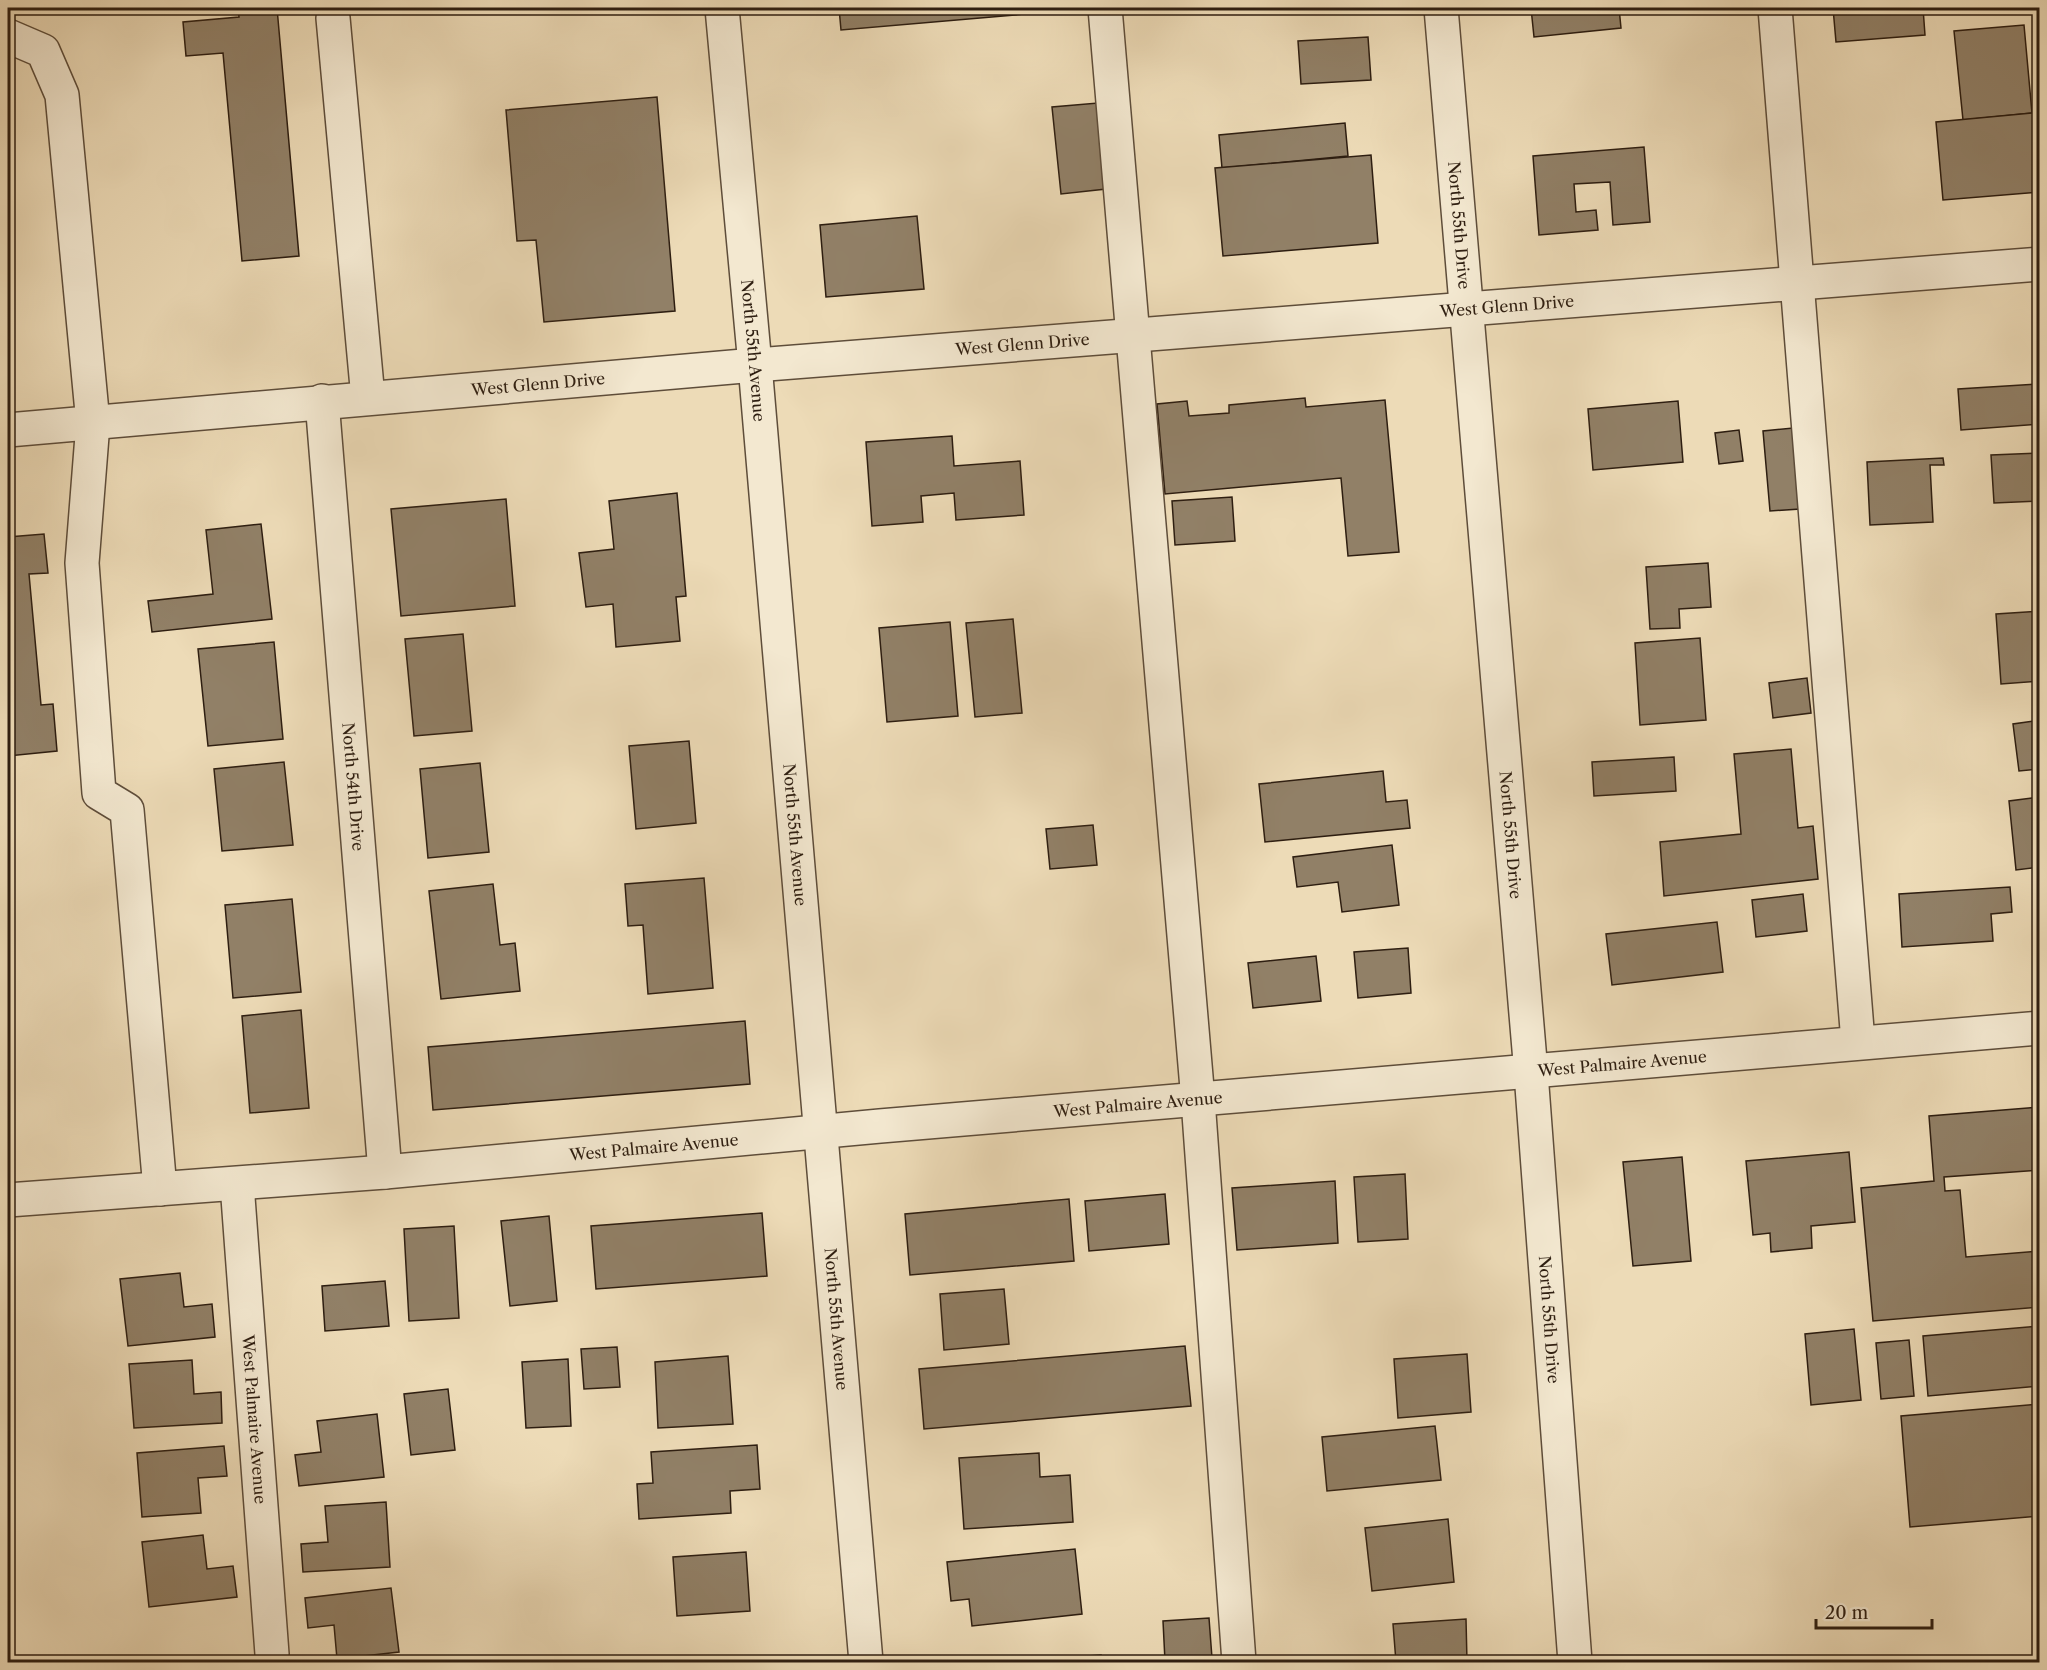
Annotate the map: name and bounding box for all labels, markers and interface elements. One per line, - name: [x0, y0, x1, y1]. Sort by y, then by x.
- street label: North 55th Drive: [1444, 160, 1475, 290]
- street label: North 55th Avenue: [737, 278, 770, 423]
- street label: West Glenn Drive: [1438, 291, 1575, 321]
- street label: West Glenn Drive: [954, 329, 1090, 359]
- street label: West Glenn Drive: [469, 368, 606, 400]
- street label: North 54th Drive: [338, 722, 369, 852]
- street label: North 55th Avenue: [779, 763, 811, 907]
- street label: North 55th Drive: [1496, 770, 1526, 900]
- street label: West Palmaire Avenue: [1536, 1046, 1708, 1080]
- street label: West Palmaire Avenue: [1051, 1087, 1223, 1121]
- street label: West Palmaire Avenue: [567, 1129, 739, 1165]
- street label: North 55th Avenue: [821, 1247, 853, 1391]
- street label: North 55th Drive: [1535, 1255, 1564, 1384]
- street label: West Palmaire Avenue: [238, 1333, 271, 1505]
- scale bar: [1816, 1592, 1932, 1630]
- text: 20 m: [1825, 1602, 1869, 1624]

